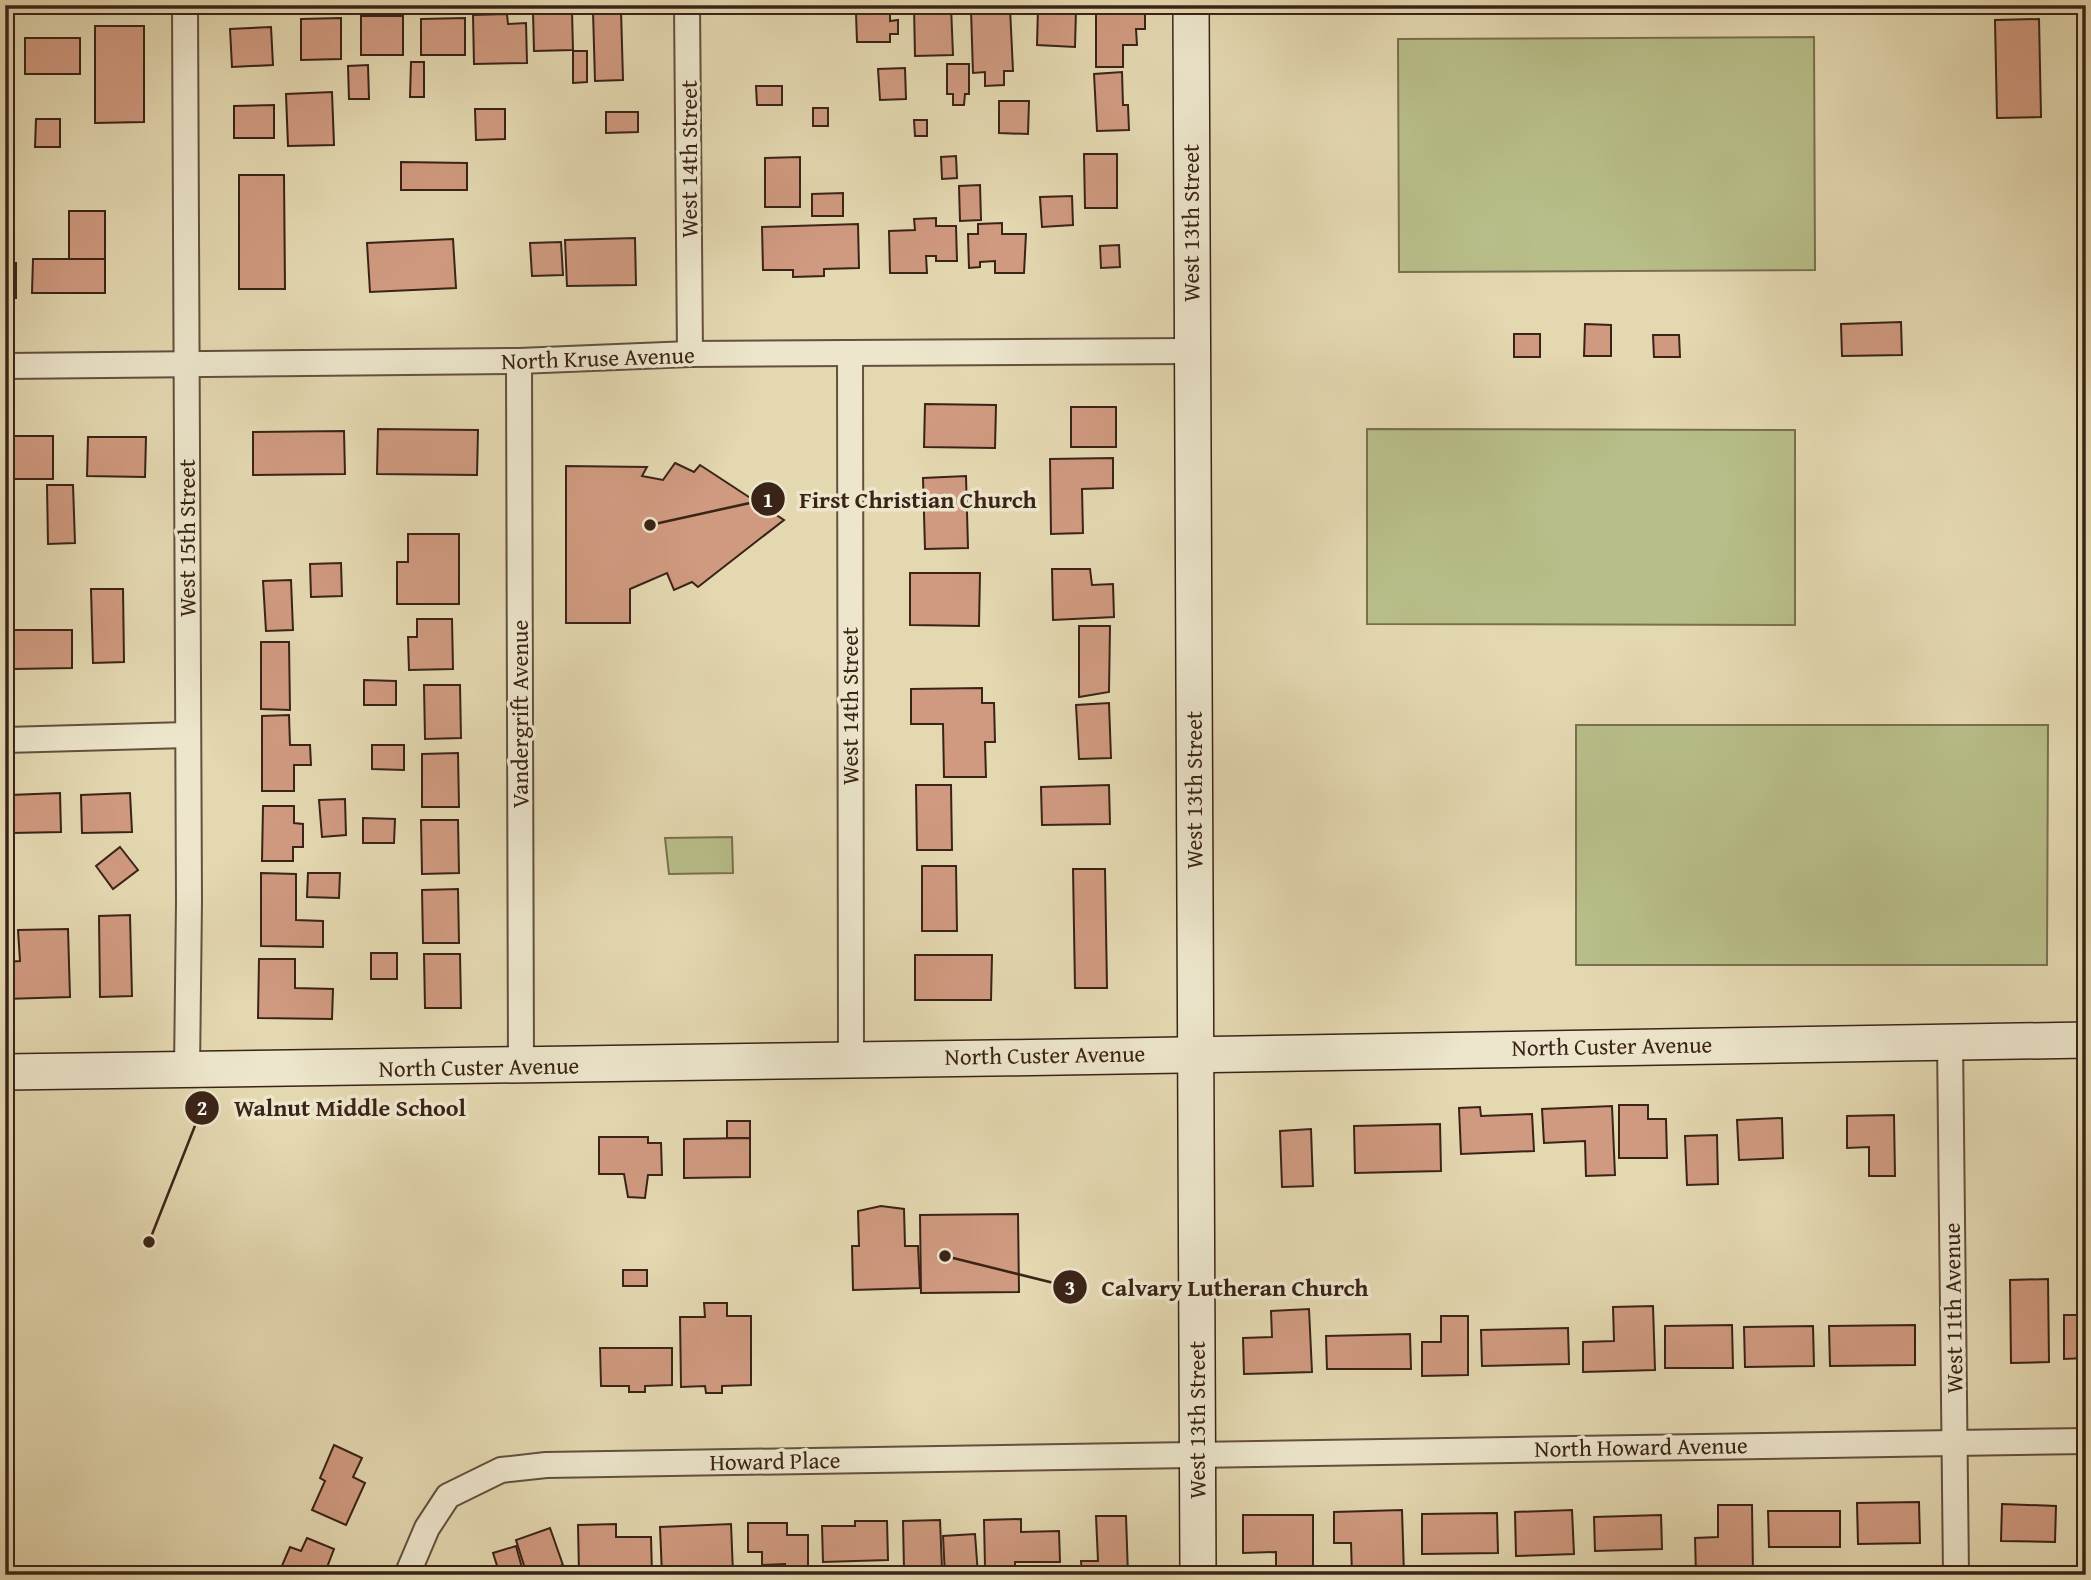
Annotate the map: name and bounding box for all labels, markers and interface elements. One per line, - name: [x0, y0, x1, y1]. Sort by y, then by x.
- street label: West 14th Street: [672, 80, 705, 238]
- street label: West 13th Street: [1174, 144, 1207, 302]
- street label: North Kruse Avenue: [501, 338, 695, 377]
- street label: West 15th Street: [170, 459, 203, 617]
- callout: First Christian Church: [750, 477, 1051, 522]
- text: First Christian Church: [799, 482, 1037, 517]
- text: 1: [763, 484, 773, 515]
- street label: Vandergrift Avenue: [503, 620, 536, 808]
- street label: West 14th Street: [833, 627, 866, 785]
- street label: West 13th Street: [1177, 711, 1210, 869]
- street label: North Custer Avenue: [1511, 1027, 1713, 1064]
- street label: North Custer Avenue: [944, 1036, 1146, 1073]
- street label: North Custer Avenue: [378, 1048, 580, 1085]
- callout: Walnut Middle School: [185, 1085, 480, 1130]
- text: Walnut Middle School: [234, 1090, 467, 1125]
- text: 2: [197, 1092, 207, 1123]
- street label: West 11th Avenue: [1935, 1222, 1970, 1394]
- callout: Calvary Lutheran Church: [1053, 1265, 1383, 1310]
- text: Calvary Lutheran Church: [1102, 1270, 1369, 1305]
- text: 3: [1065, 1272, 1075, 1303]
- street label: West 13th Street: [1180, 1341, 1213, 1499]
- street label: North Howard Avenue: [1534, 1428, 1748, 1465]
- street label: Howard Place: [709, 1443, 841, 1478]

